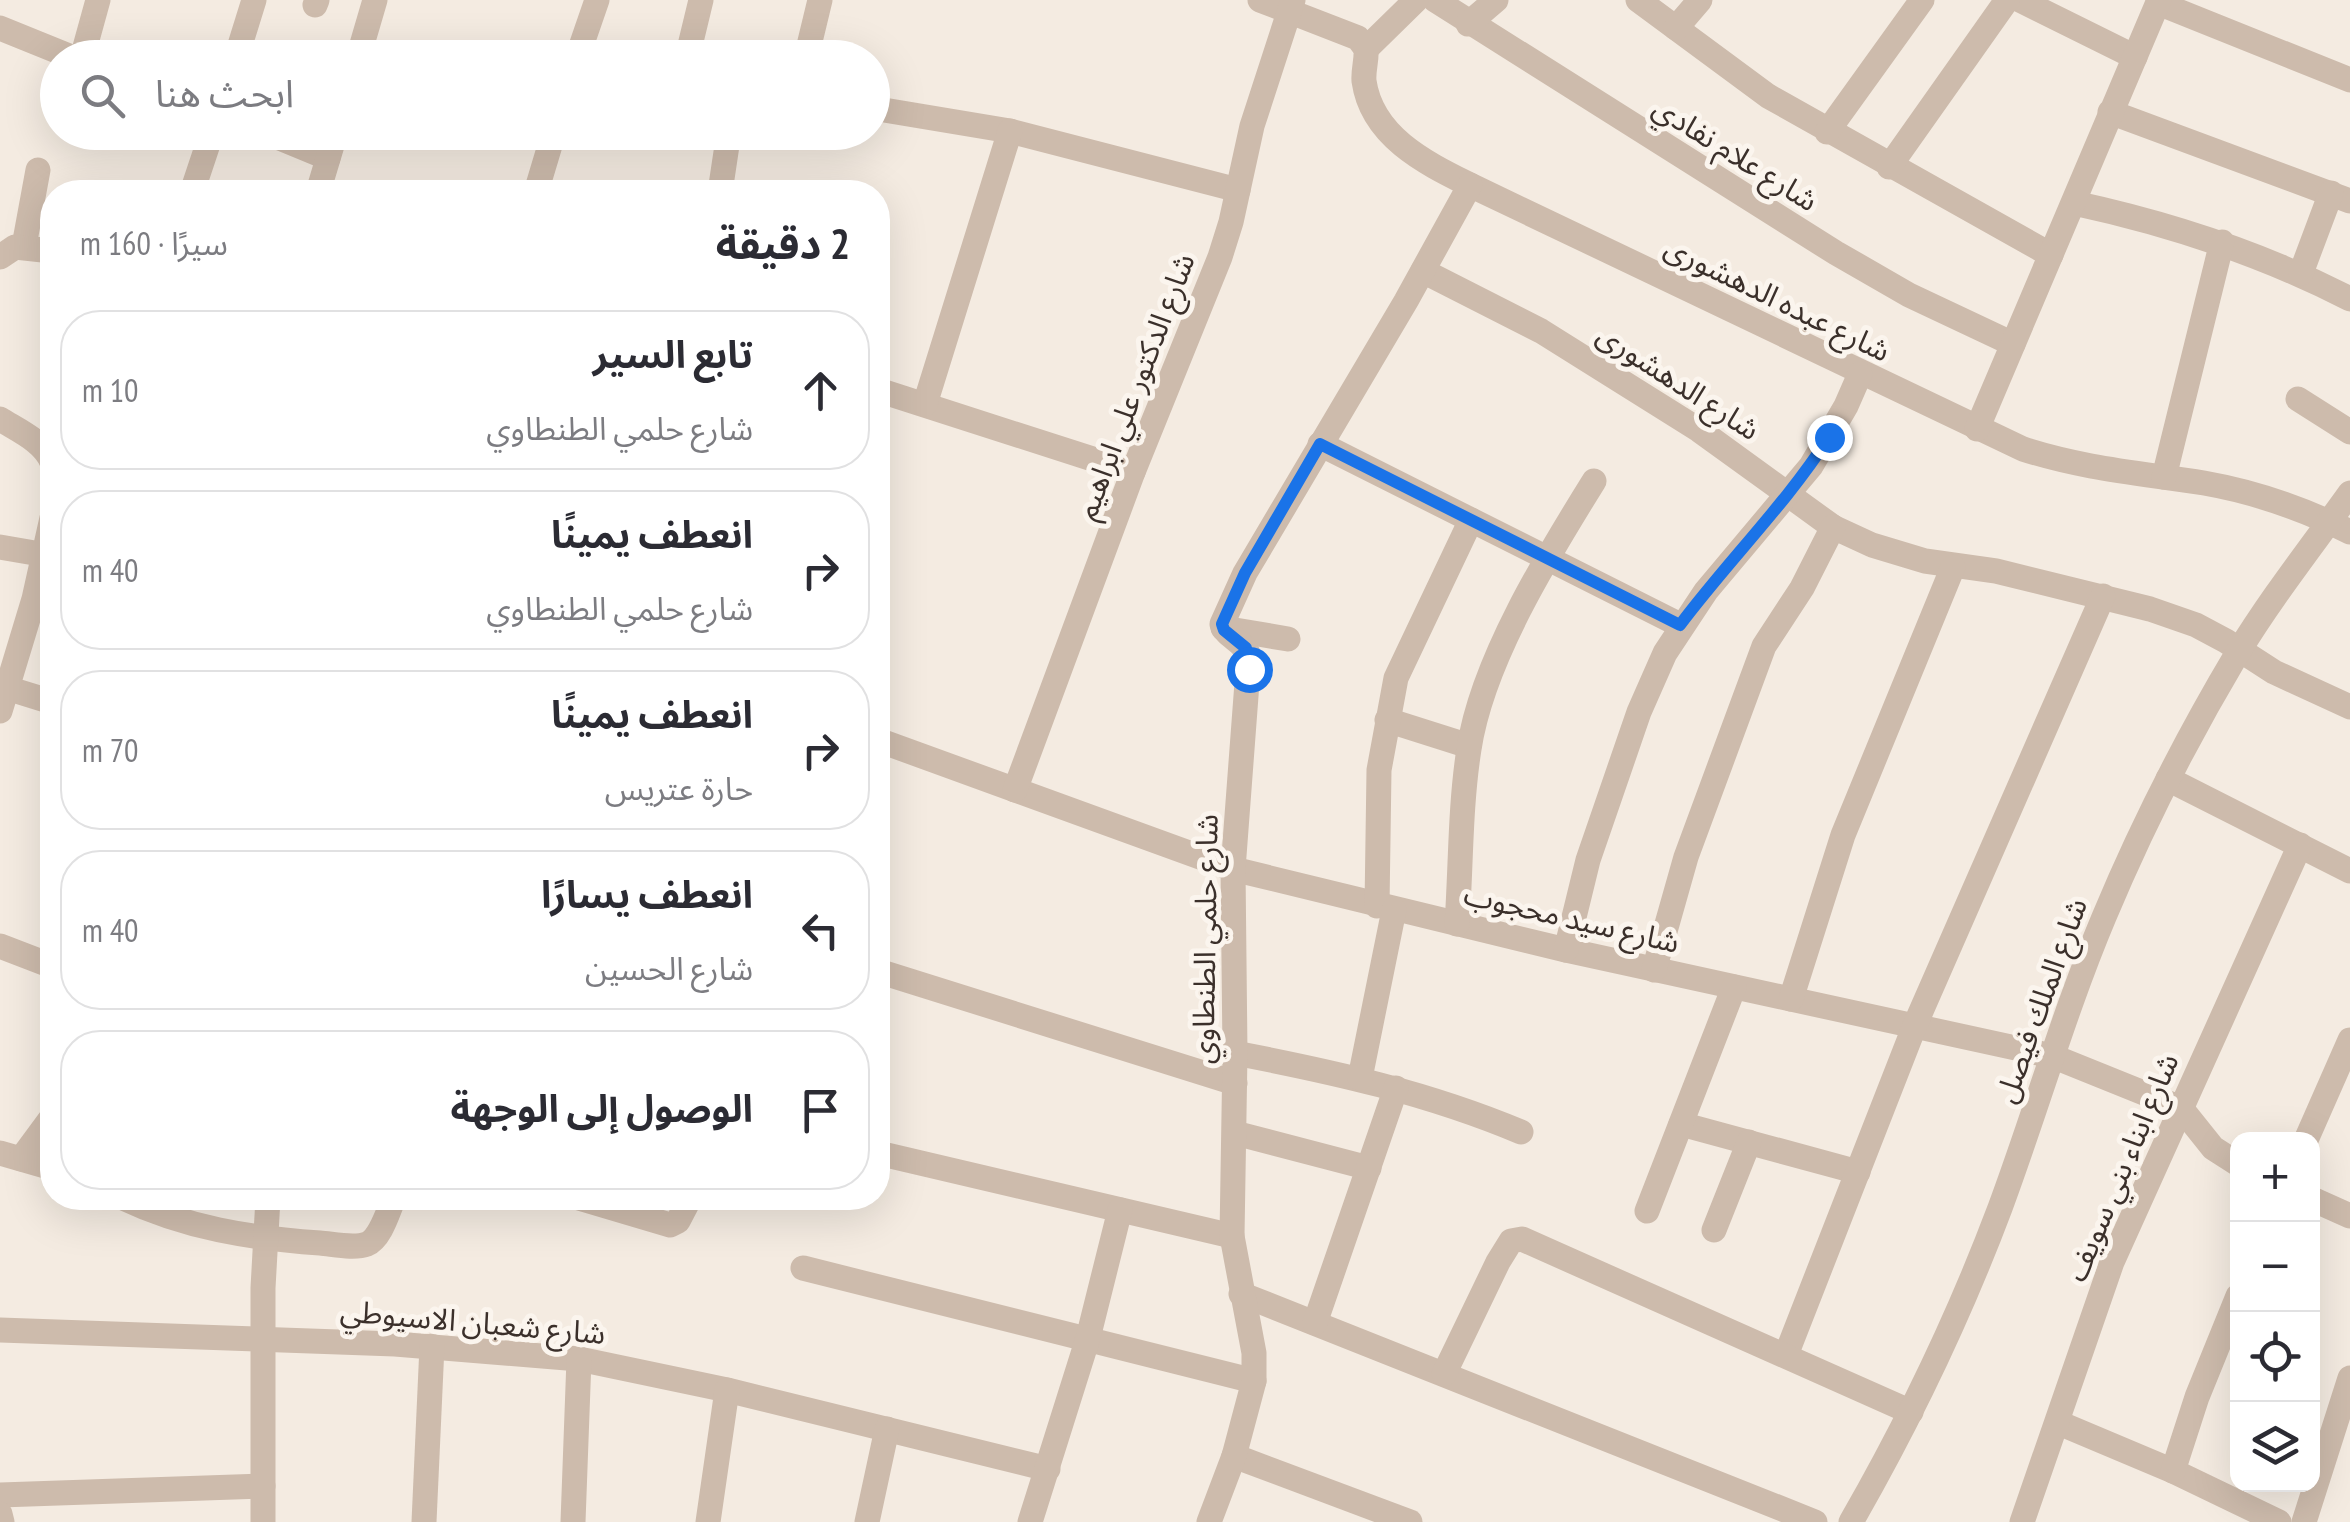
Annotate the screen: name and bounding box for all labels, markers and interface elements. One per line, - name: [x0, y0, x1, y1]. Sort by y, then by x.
- search box: [40, 40, 890, 150]
- icon: search: [75, 68, 130, 123]
- text: ابحث هنا: [155, 68, 294, 117]
- street label: شارع علام نفادي: [1644, 87, 1826, 223]
- text: 2 دقيقة: [716, 216, 850, 271]
- text: سيرًا · 160 m: [80, 222, 228, 264]
- street label: شارع عبده الدهشورى: [1657, 226, 1897, 373]
- street label: شارع الدكتور علي ابراهيم: [1065, 247, 1207, 526]
- street label: شارع الدهشورى: [1588, 314, 1768, 451]
- text: تابع السير: [593, 329, 753, 378]
- icon: ahead: [793, 363, 848, 418]
- text: 10 m: [82, 369, 138, 411]
- text: شارع حلمي الطنطاوي: [486, 407, 753, 449]
- route end: [1807, 415, 1853, 461]
- text: انعطف يمينًا: [551, 509, 753, 558]
- icon: right: [793, 543, 848, 598]
- text: 40 m: [82, 549, 138, 591]
- text: شارع حلمي الطنطاوي: [486, 587, 753, 629]
- route start: [1227, 647, 1273, 693]
- text: انعطف يمينًا: [551, 689, 753, 738]
- icon: right: [793, 723, 848, 778]
- text: 70 m: [82, 729, 138, 771]
- text: حارة عتريس: [605, 767, 753, 809]
- street label: شارع حلمي الطنطاوي: [1182, 814, 1231, 1064]
- text: انعطف يسارًا: [541, 869, 753, 918]
- street label: شارع سيد محجوب: [1460, 873, 1683, 965]
- street label: شارع الملك فيصل: [1985, 892, 2099, 1109]
- icon: left: [793, 903, 848, 958]
- text: 40 m: [82, 909, 138, 951]
- text: شارع الحسين: [585, 947, 753, 989]
- street label: شارع ابناء بني سويف: [2055, 1047, 2191, 1289]
- text: الوصول إلى الوجهة: [450, 1083, 753, 1132]
- icon: arrive: [793, 1083, 848, 1138]
- map controls: [2230, 1132, 2320, 1492]
- button: +: [2230, 1132, 2320, 1222]
- button: −: [2230, 1222, 2320, 1312]
- street label: شارع شعبان الاسيوطي: [338, 1290, 607, 1357]
- button: locate: [2230, 1312, 2320, 1402]
- button: layers: [2230, 1402, 2320, 1492]

